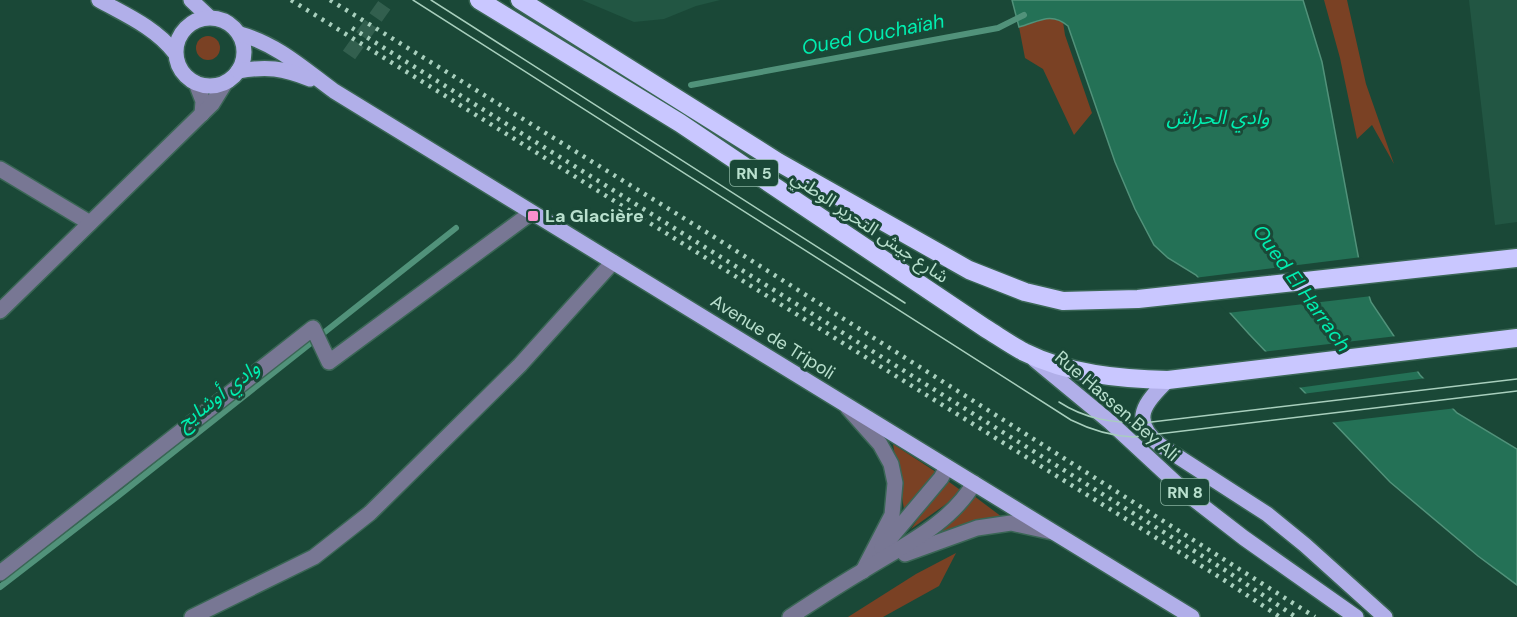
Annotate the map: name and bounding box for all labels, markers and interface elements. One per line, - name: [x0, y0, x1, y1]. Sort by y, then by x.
- water label: Oued Ouchaïah: [799, 7, 947, 61]
- water label: وادي الحراش: [1166, 104, 1270, 133]
- road number: RN 5: [730, 160, 778, 186]
- street label: شارع جيش التحرير الوطني: [786, 165, 953, 290]
- place label: La Glacière: [545, 204, 644, 228]
- marker: La Glacière: [526, 209, 540, 223]
- water label: Oued El Harrach: [1247, 219, 1357, 357]
- street label: Avenue de Tripoli: [706, 289, 840, 385]
- street label: Rue Hassen Bey Ali: [1050, 345, 1184, 467]
- water label: وادي أوشايح: [171, 354, 266, 438]
- road number: RN 8: [1161, 479, 1209, 505]

